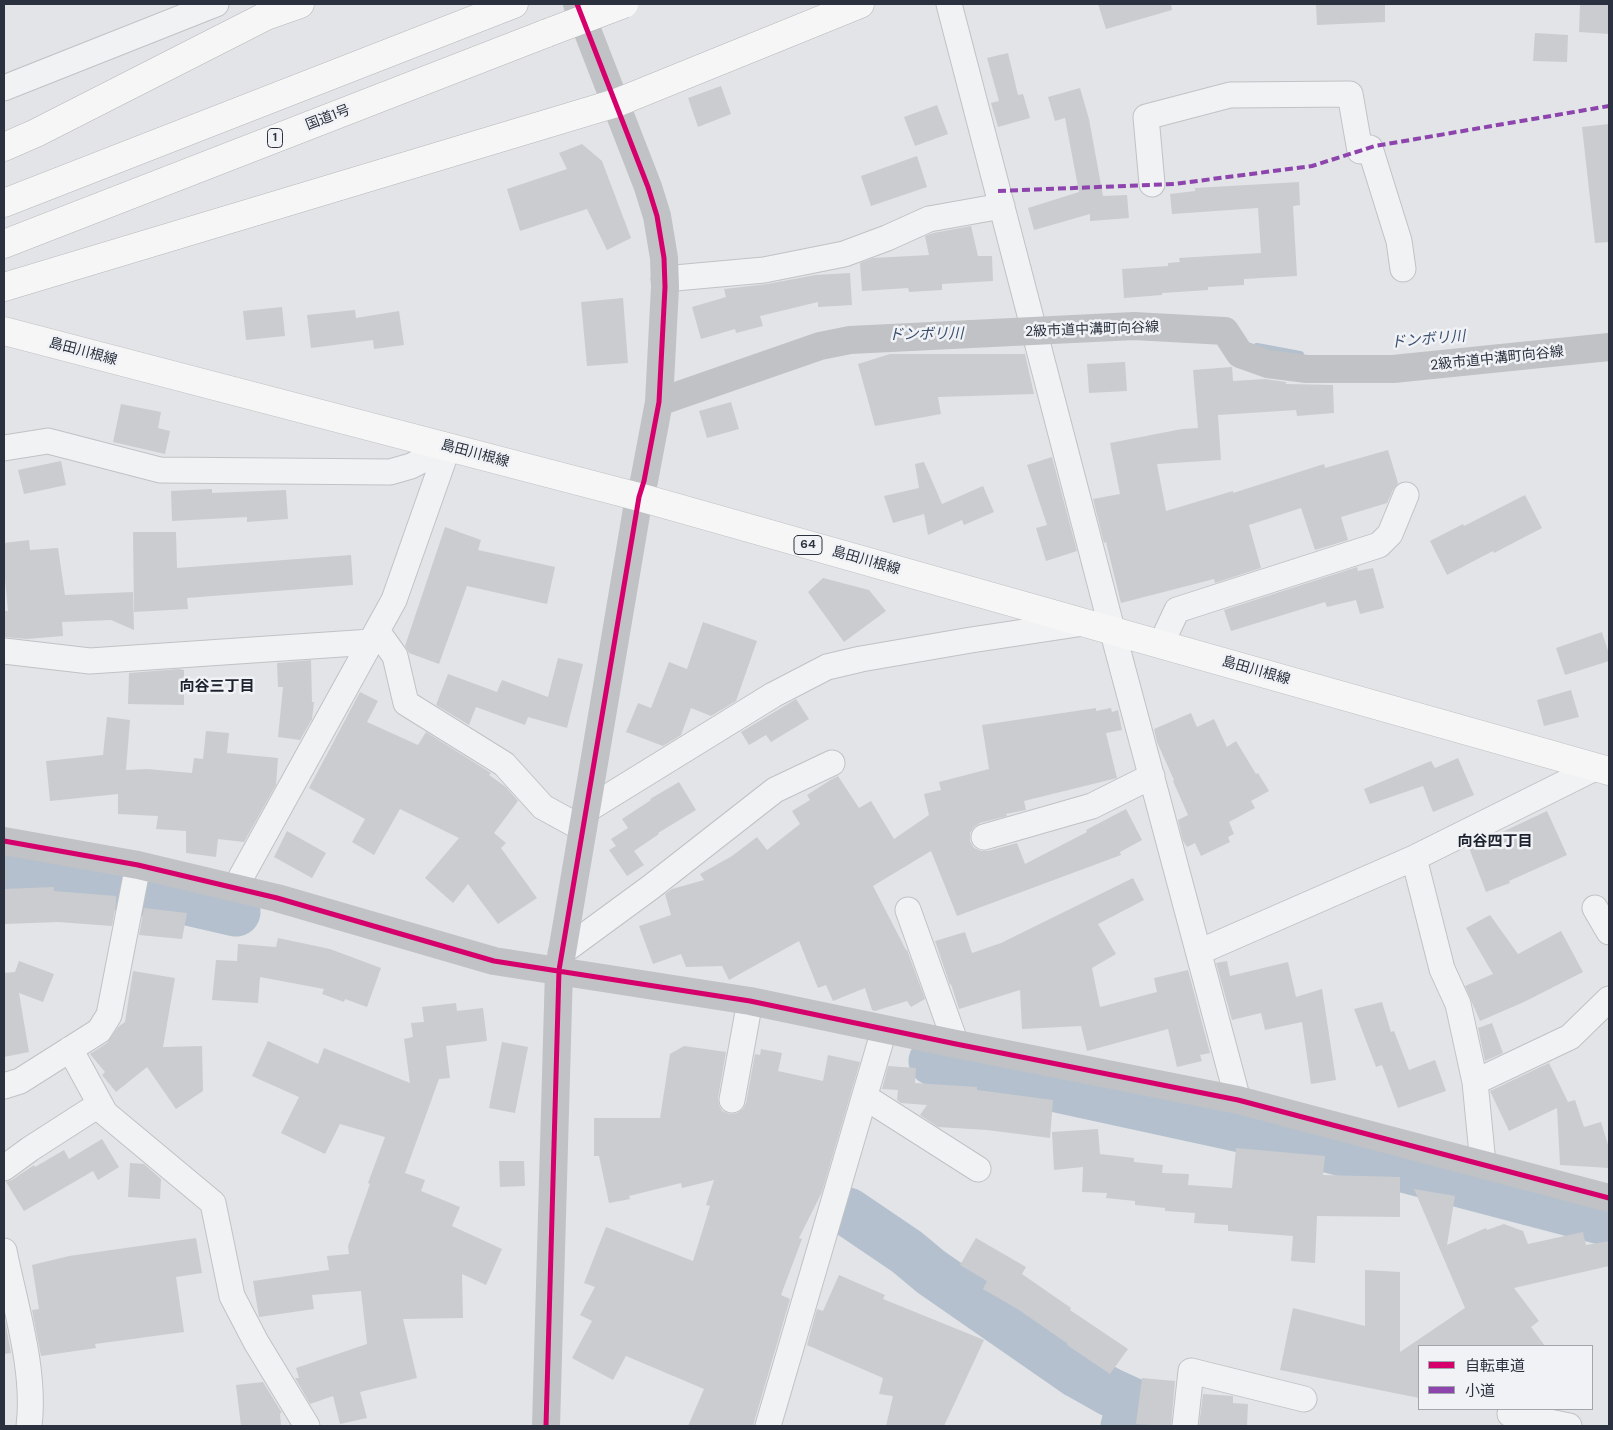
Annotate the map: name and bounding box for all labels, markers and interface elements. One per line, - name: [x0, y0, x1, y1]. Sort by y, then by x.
- street label: 国道1号: [303, 102, 353, 134]
- road number: 1: [268, 128, 282, 148]
- street label: 2級市道中溝町向谷線: [1025, 319, 1159, 341]
- water label: ドンボリ川: [888, 325, 964, 345]
- water label: ドンボリ川: [1390, 328, 1466, 352]
- street label: 島田川根線: [47, 335, 119, 369]
- street label: 2級市道中溝町向谷線: [1429, 344, 1565, 374]
- street label: 島田川根線: [439, 437, 511, 471]
- road number: 64: [794, 536, 822, 554]
- street label: 島田川根線: [830, 543, 902, 579]
- street label: 島田川根線: [1220, 653, 1292, 689]
- district label: 向谷三丁目: [180, 678, 254, 696]
- district label: 向谷四丁目: [1458, 833, 1532, 851]
- legend: [1418, 1345, 1593, 1410]
- text: 自転車道: [1465, 1356, 1525, 1376]
- text: 小道: [1465, 1381, 1495, 1401]

